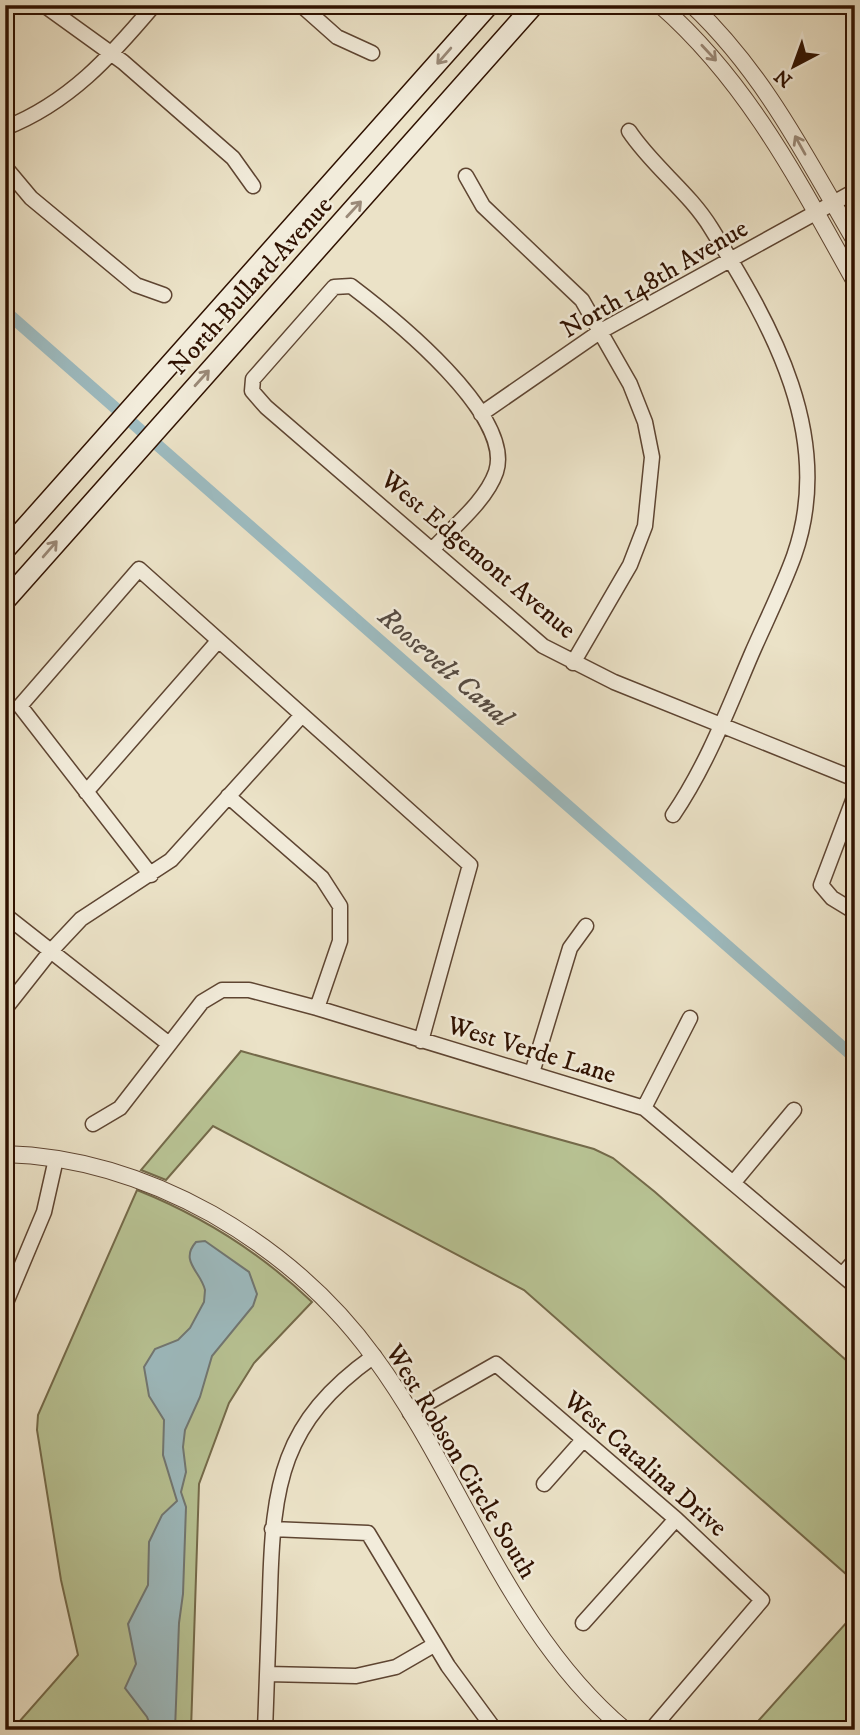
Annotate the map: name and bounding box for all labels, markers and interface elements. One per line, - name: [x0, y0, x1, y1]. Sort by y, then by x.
- north arrow: [758, 32, 828, 102]
- one-way arrow: [701, 44, 718, 61]
- one-way arrow: [436, 47, 452, 65]
- text: N: [770, 64, 797, 91]
- one-way arrow: [793, 135, 807, 155]
- street label: North Bullard Avenue: [162, 190, 340, 382]
- one-way arrow: [345, 201, 362, 218]
- street label: North 148th Avenue: [555, 212, 754, 346]
- one-way arrow: [193, 369, 209, 387]
- street label: West Edgemont Avenue: [373, 463, 583, 647]
- one-way arrow: [42, 540, 58, 558]
- water label: Roosevelt Canal: [370, 599, 521, 737]
- street label: West Verde Lane: [442, 1009, 620, 1092]
- street label: West Robson Circle South: [377, 1338, 544, 1585]
- street label: West Catalina Drive: [556, 1383, 734, 1544]

